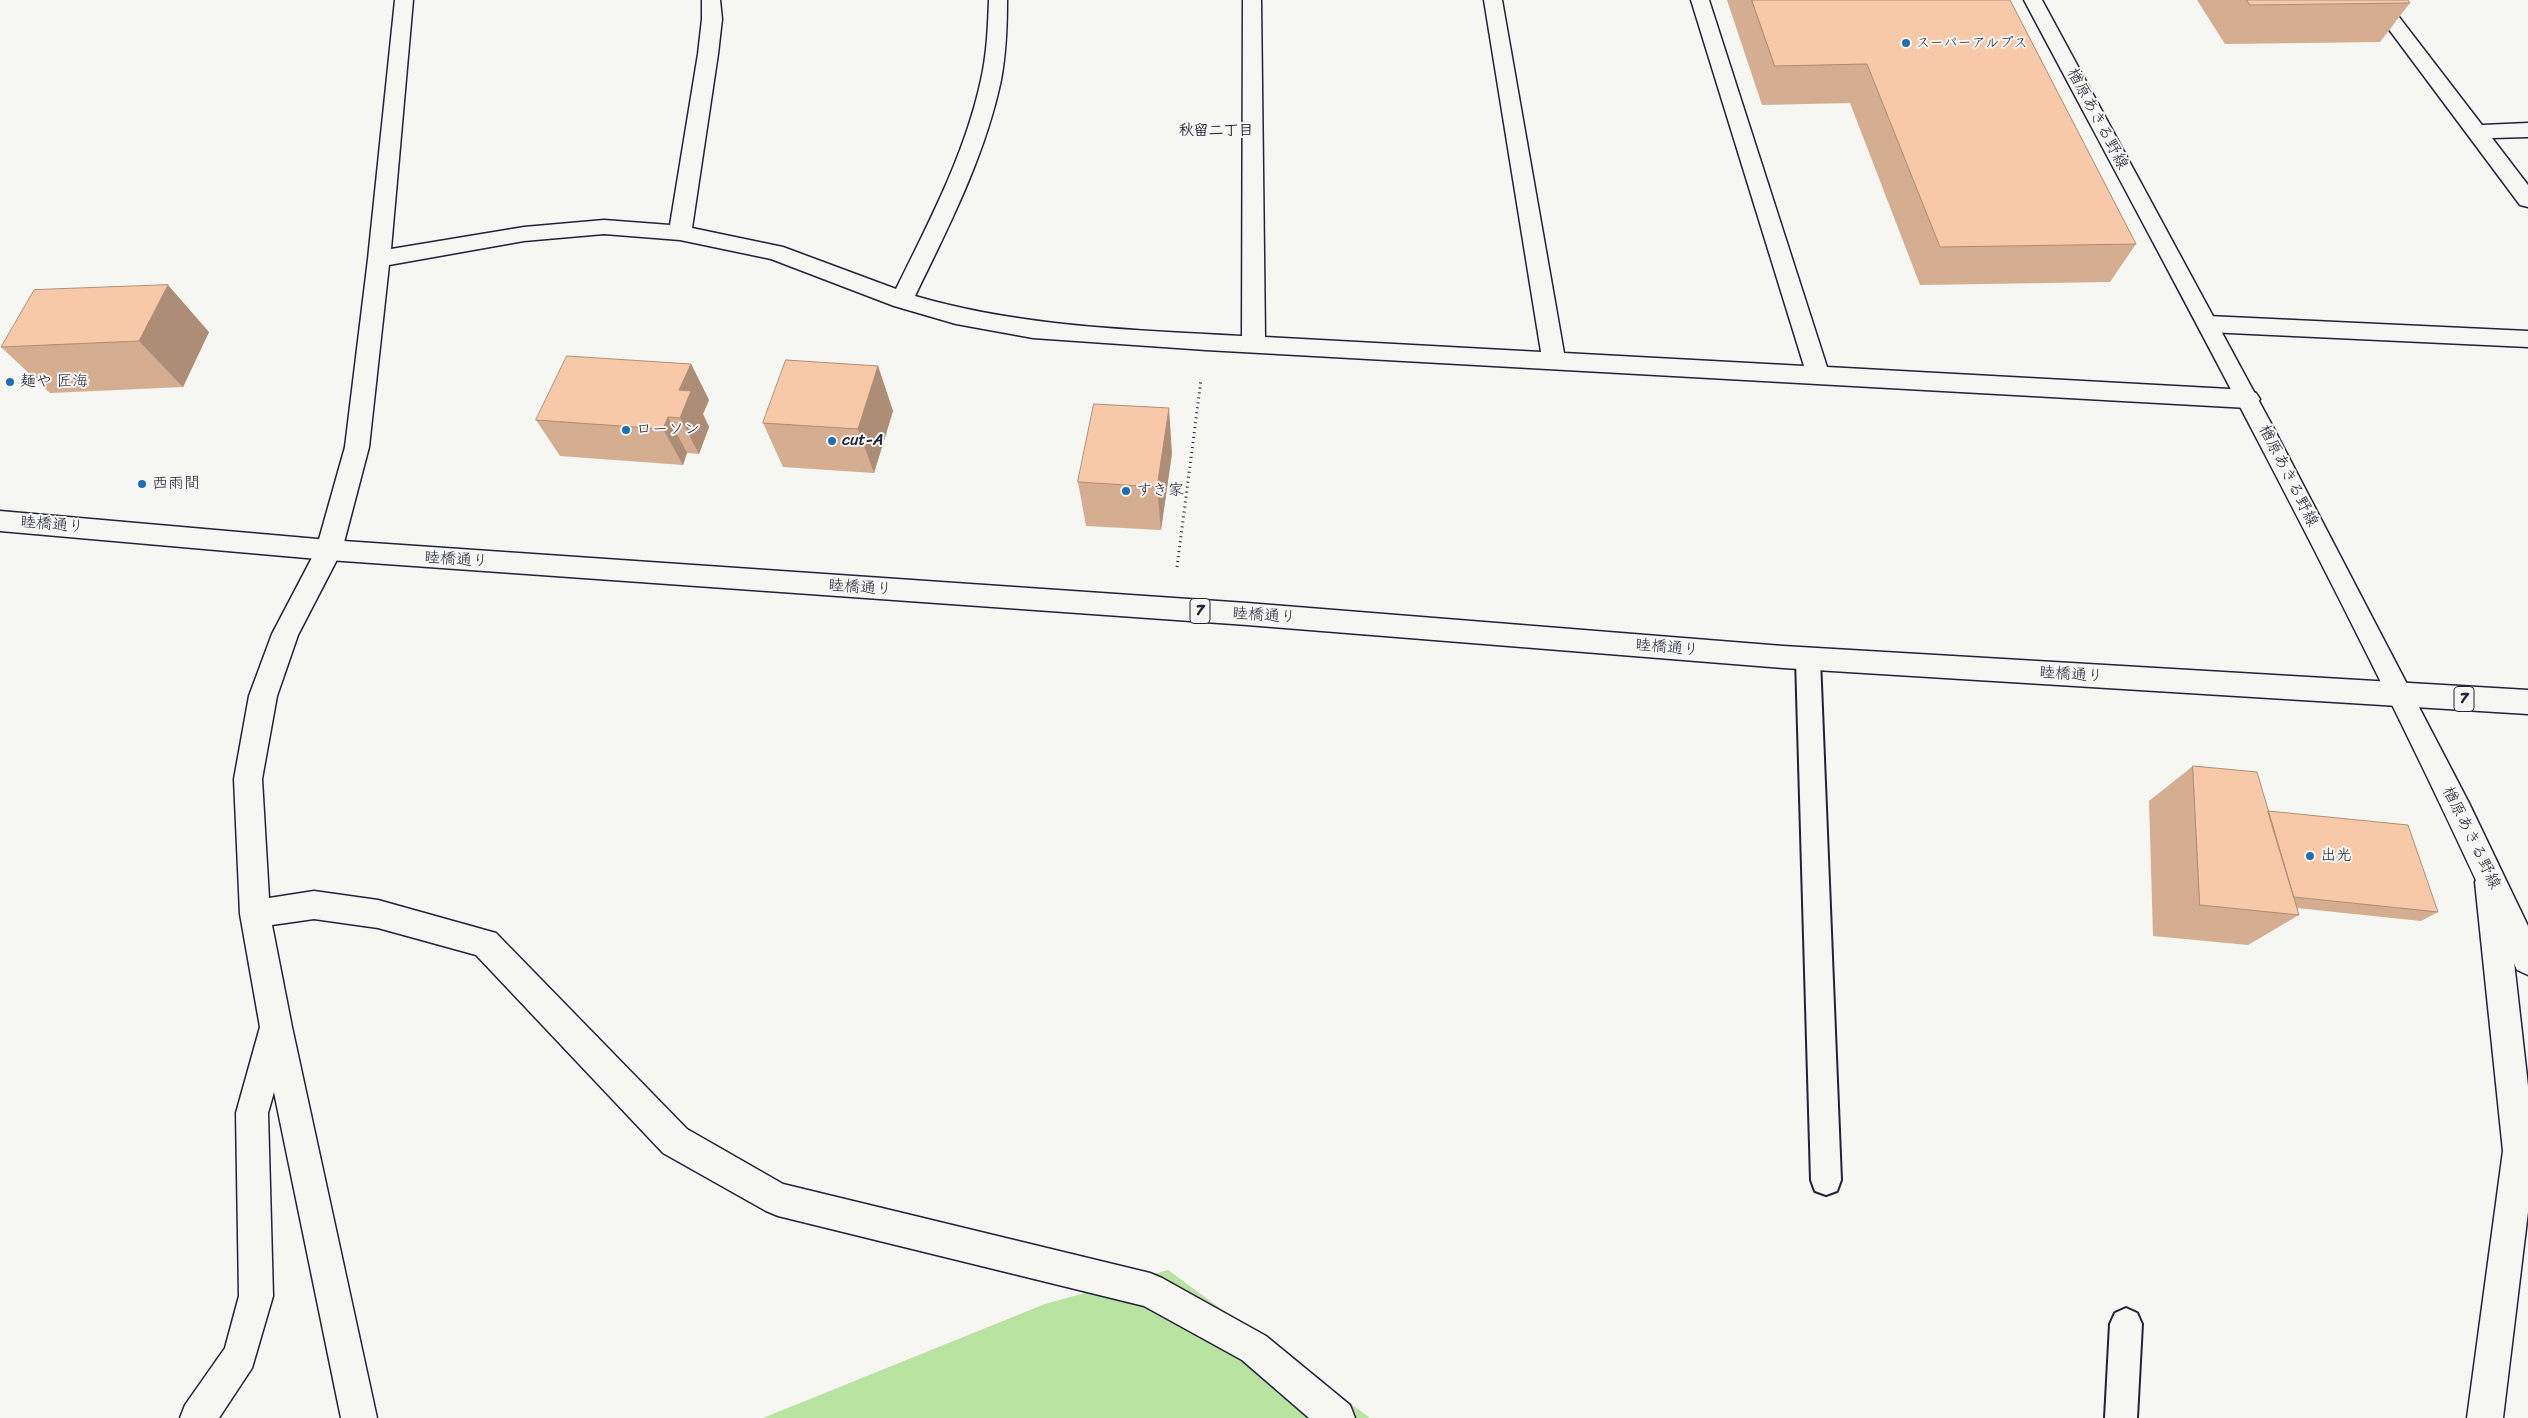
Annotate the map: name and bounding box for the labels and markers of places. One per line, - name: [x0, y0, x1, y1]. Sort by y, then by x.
- place label: スーパーアルプス: [1916, 35, 2027, 51]
- marker: スーパーアルプス: [1900, 37, 1912, 49]
- place label: 麺や 匠海: [20, 372, 88, 392]
- marker: 麺や 匠海: [4, 376, 16, 388]
- place label: ローソン: [636, 420, 700, 440]
- marker: ローソン: [620, 424, 632, 436]
- place label: cut-A: [842, 431, 883, 451]
- marker: cut-A: [826, 435, 838, 447]
- place label: 西雨間: [152, 474, 200, 494]
- marker: 西雨間: [136, 478, 148, 490]
- place label: すき家: [1136, 481, 1184, 501]
- marker: すき家: [1120, 485, 1132, 497]
- place label: 出光: [2320, 846, 2352, 866]
- marker: 出光: [2304, 850, 2316, 862]

